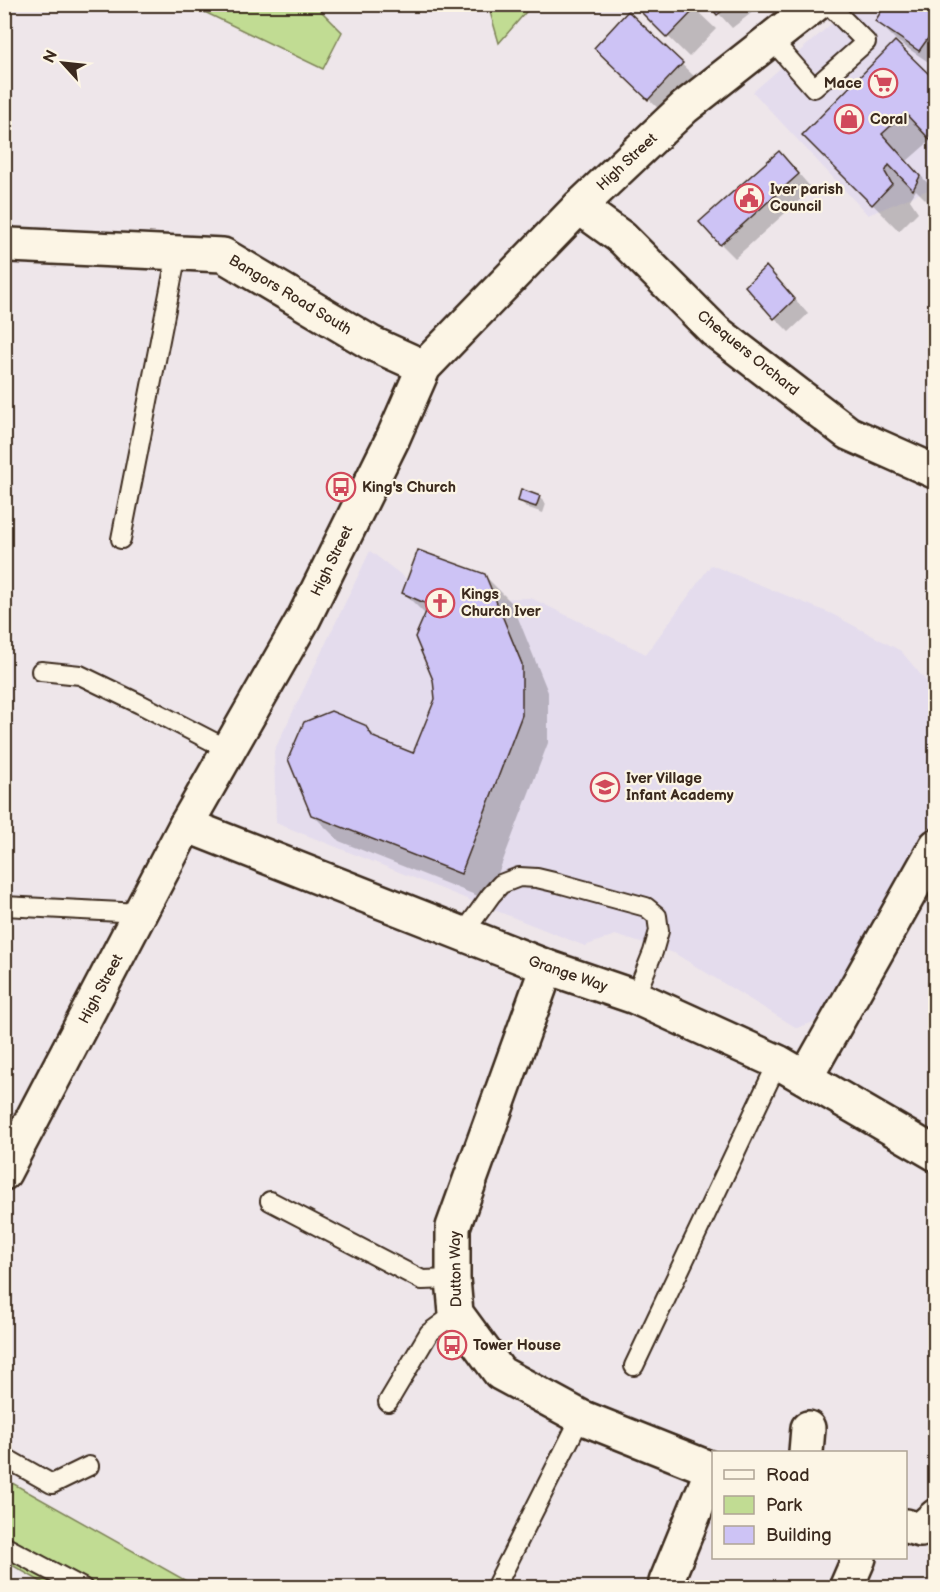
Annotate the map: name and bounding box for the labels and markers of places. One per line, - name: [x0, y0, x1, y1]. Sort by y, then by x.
- supermarket icon: Mace: [867, 67, 899, 99]
- place label: Mace: [824, 74, 862, 93]
- shop icon: Coral: [833, 103, 865, 135]
- place label: Coral: [870, 110, 907, 129]
- place label: Iver parish Council: [770, 180, 843, 216]
- public building icon: Iver parish Council: [733, 182, 765, 214]
- bus stop icon: King's Church: [325, 471, 357, 503]
- place label: King's Church: [362, 478, 456, 497]
- place label: Kings Church Iver: [461, 585, 542, 621]
- church icon: Kings Church Iver: [424, 587, 456, 619]
- place label: Iver Village Infant Academy: [626, 769, 734, 805]
- school or university icon: Iver Village Infant Academy: [589, 771, 621, 803]
- bus stop icon: Tower House: [436, 1329, 468, 1361]
- place label: Tower House: [473, 1336, 561, 1355]

